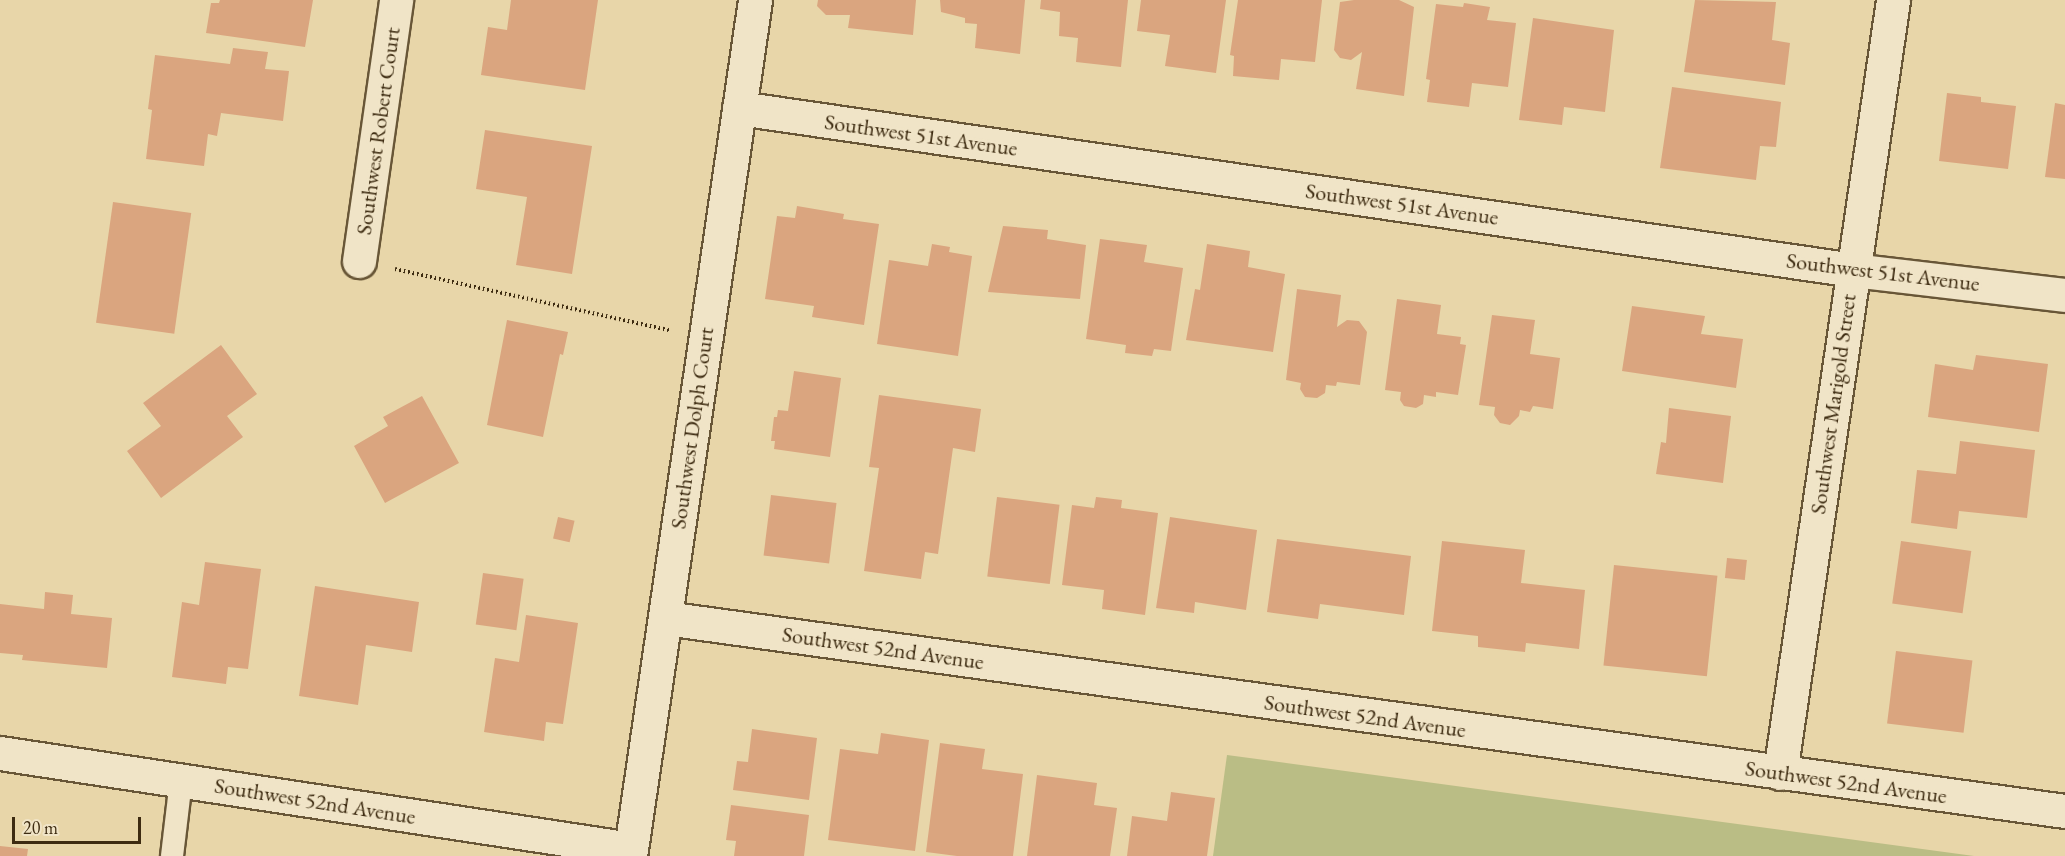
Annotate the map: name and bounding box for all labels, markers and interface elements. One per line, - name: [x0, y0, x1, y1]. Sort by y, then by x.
- street label: Southwest Robert Court: [350, 25, 406, 237]
- street label: Southwest 51st Avenue: [823, 108, 1019, 162]
- street label: Southwest 51st Avenue: [1304, 177, 1500, 231]
- street label: Southwest 51st Avenue: [1785, 247, 1981, 297]
- street label: Southwest Marigold Street: [1804, 292, 1862, 516]
- street label: Southwest Dolph Court: [665, 325, 719, 531]
- street label: Southwest 52nd Avenue: [780, 621, 986, 675]
- street label: Southwest 52nd Avenue: [1262, 689, 1468, 743]
- street label: Southwest 52nd Avenue: [1743, 755, 1949, 809]
- street label: Southwest 52nd Avenue: [213, 772, 417, 830]
- scale bar: [15, 805, 144, 843]
- text: 20 m: [23, 816, 58, 839]

